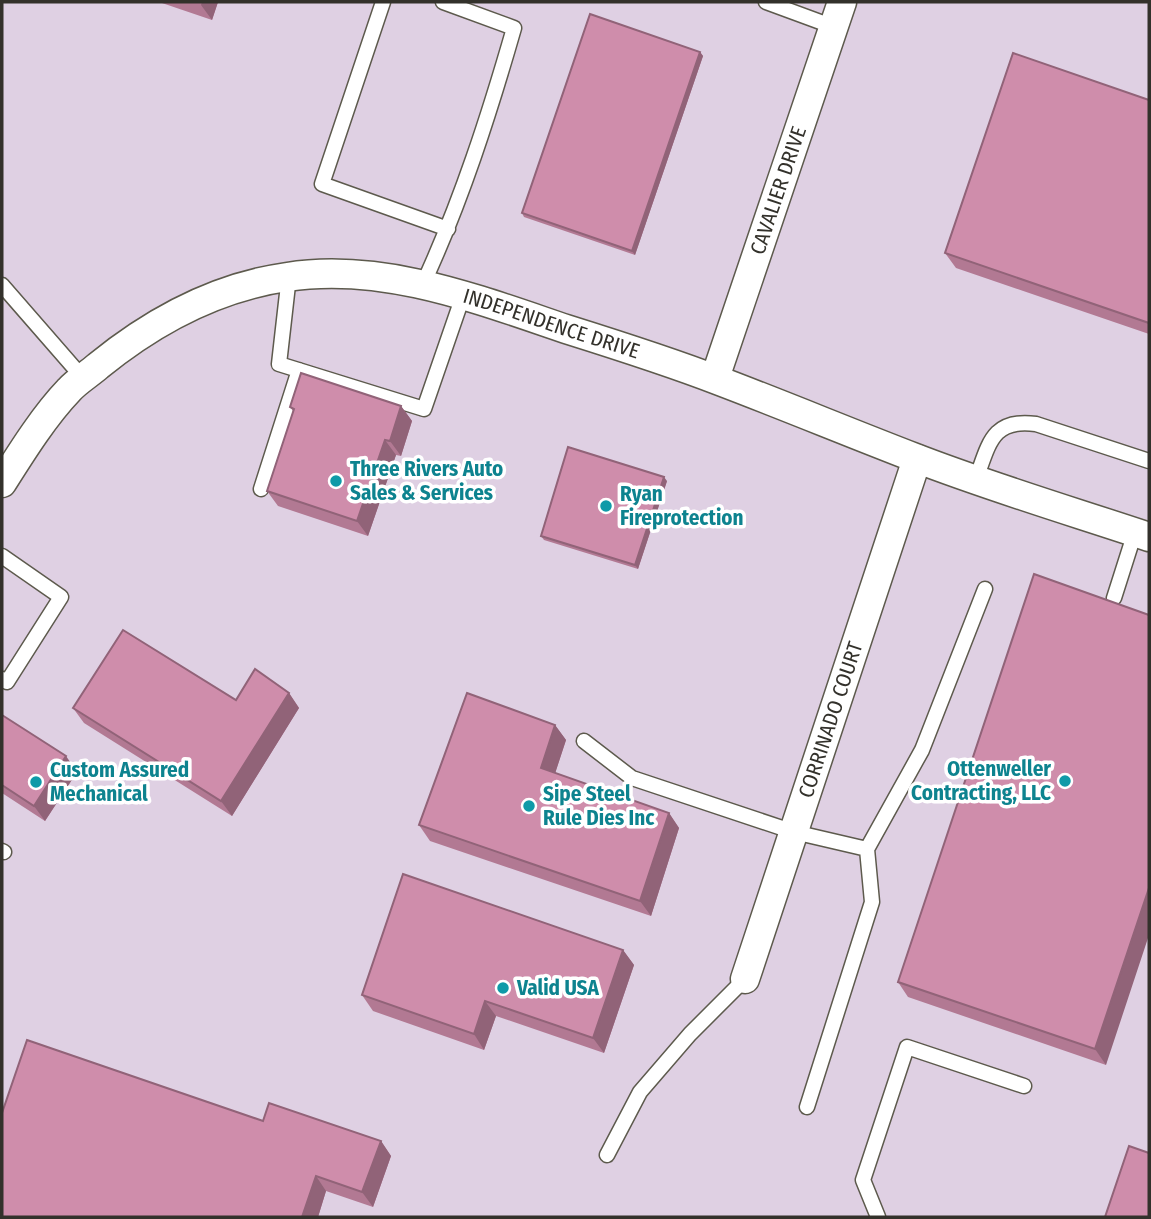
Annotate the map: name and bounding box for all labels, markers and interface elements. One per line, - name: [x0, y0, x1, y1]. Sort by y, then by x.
- street label: CAVALIER DRIVE: [745, 123, 812, 258]
- street label: INDEPENDENCE DRIVE: [460, 283, 643, 365]
- place label: Three Rivers Auto Sales & Services: [350, 456, 503, 506]
- marker: Three Rivers Auto Sales & Services: [328, 473, 344, 489]
- place label: Ryan Fireprotection: [620, 481, 744, 531]
- marker: Ryan Fireprotection: [598, 498, 614, 514]
- street label: CORRINADO COURT: [793, 638, 869, 801]
- place label: Ottenweller Contracting, LLC: [911, 756, 1051, 806]
- place label: Custom Assured Mechanical: [50, 757, 189, 807]
- marker: Ottenweller Contracting, LLC: [1057, 773, 1073, 789]
- marker: Custom Assured Mechanical: [28, 774, 44, 790]
- place label: Sipe Steel Rule Dies Inc: [543, 781, 655, 831]
- marker: Sipe Steel Rule Dies Inc: [521, 798, 537, 814]
- place label: Valid USA: [516, 975, 599, 1001]
- marker: Valid USA: [495, 980, 511, 996]

